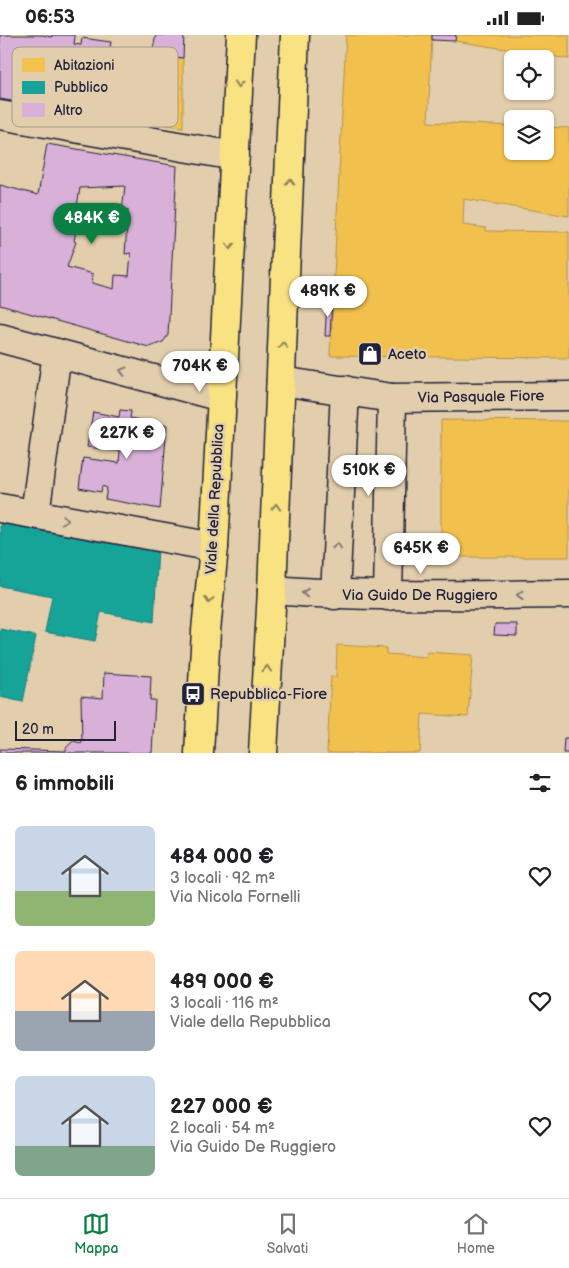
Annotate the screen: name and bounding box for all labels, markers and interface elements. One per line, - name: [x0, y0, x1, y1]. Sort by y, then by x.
- text: 06:53: [25, 6, 75, 29]
- legend: [12, 47, 178, 127]
- map controls: [504, 50, 554, 160]
- button: locate: [504, 50, 554, 100]
- text: Abitazioni: [54, 57, 115, 74]
- text: Pubblico: [54, 79, 108, 96]
- one-way arrow: [233, 80, 244, 88]
- text: Altro: [54, 102, 83, 119]
- button: layers: [504, 110, 554, 160]
- one-way arrow: [284, 178, 295, 186]
- pin: 484K €: [51, 203, 133, 245]
- text: 484K €: [64, 209, 120, 228]
- one-way arrow: [225, 242, 236, 250]
- pin: 489K €: [287, 275, 369, 318]
- text: 489K €: [300, 282, 356, 301]
- one-way arrow: [277, 340, 288, 348]
- shop icon: Aceto: [357, 341, 383, 367]
- place label: Aceto: [388, 345, 426, 364]
- pin: 704K €: [159, 351, 241, 393]
- text: 704K €: [172, 357, 228, 376]
- one-way arrow: [119, 366, 128, 377]
- street label: Via Pasquale Fiore: [417, 386, 545, 408]
- pin: 227K €: [86, 417, 168, 460]
- street label: Viale della Repubblica: [202, 423, 228, 575]
- text: 227K €: [100, 424, 154, 443]
- pin: 510K €: [328, 455, 410, 497]
- text: 510K €: [342, 461, 396, 480]
- one-way arrow: [270, 503, 281, 511]
- one-way arrow: [61, 514, 70, 524]
- pin: 645K €: [380, 533, 462, 575]
- text: 645K €: [393, 539, 449, 558]
- one-way arrow: [332, 542, 343, 550]
- street label: Via Guido De Ruggiero: [342, 586, 498, 605]
- one-way arrow: [301, 587, 309, 598]
- one-way arrow: [516, 590, 524, 600]
- one-way arrow: [204, 597, 215, 605]
- one-way arrow: [261, 665, 272, 673]
- bus stop icon: Repubblica-Fiore: [180, 681, 206, 707]
- place label: Repubblica-Fiore: [210, 685, 327, 704]
- scale bar: [15, 718, 116, 741]
- text: 20 m: [22, 721, 54, 738]
- icon: filters: [526, 769, 554, 797]
- text: 6 immobili: [15, 771, 114, 796]
- text: 484 000 €: [170, 844, 274, 869]
- icon: home: [55, 846, 115, 906]
- icon: heart: [526, 862, 554, 890]
- text: 3 locali · 92 m²: [170, 869, 275, 888]
- text: Via Nicola Fornelli: [170, 888, 301, 907]
- text: 489 000 €: [170, 969, 274, 994]
- icon: home: [55, 971, 115, 1031]
- icon: heart: [526, 987, 554, 1015]
- text: 3 locali · 116 m²: [170, 994, 279, 1013]
- text: Viale della Repubblica: [170, 1013, 331, 1032]
- text: 227 000 €: [170, 1094, 273, 1119]
- icon: home: [55, 1096, 115, 1156]
- icon: heart: [526, 1112, 554, 1140]
- text: 2 locali · 54 m²: [170, 1119, 275, 1138]
- text: Via Guido De Ruggiero: [170, 1138, 336, 1157]
- tab: Mappa: [74, 1210, 118, 1257]
- tab: Salvati: [267, 1210, 308, 1257]
- tab: Home: [457, 1210, 495, 1257]

